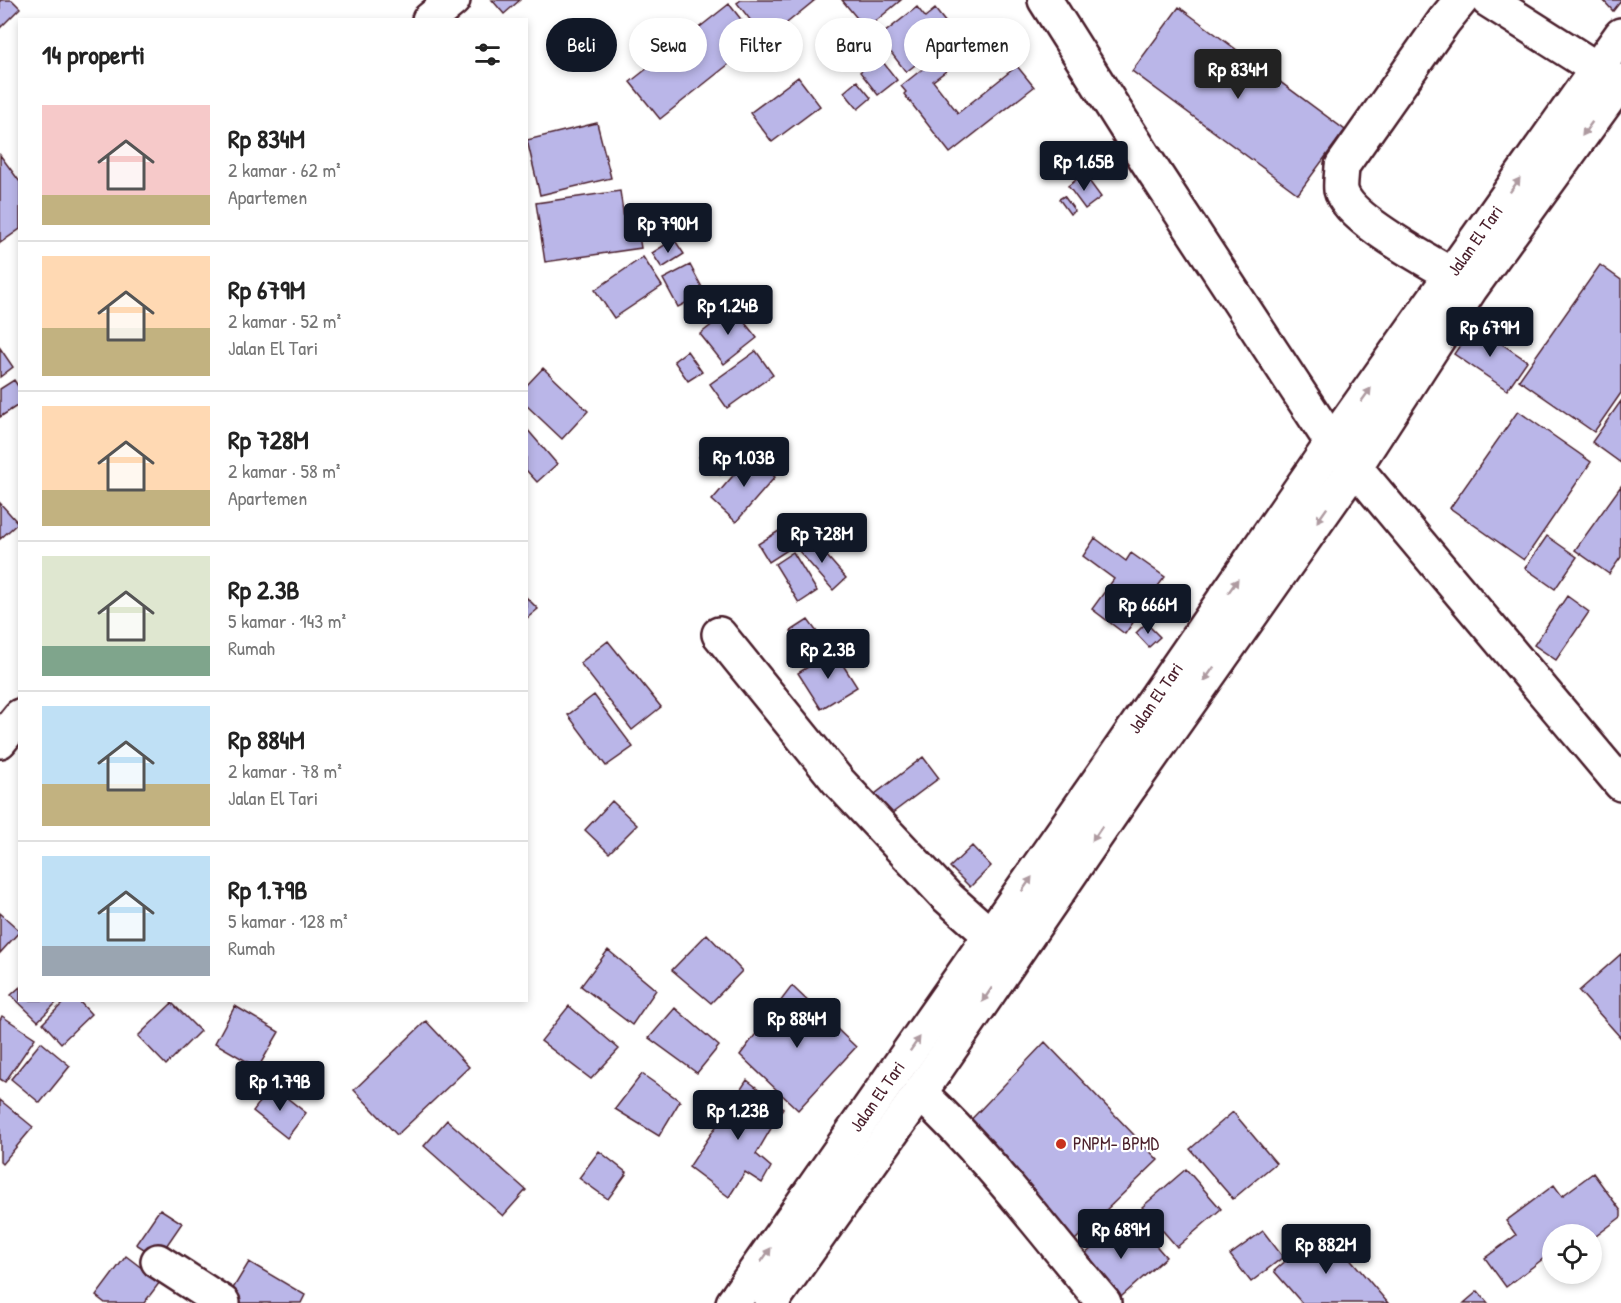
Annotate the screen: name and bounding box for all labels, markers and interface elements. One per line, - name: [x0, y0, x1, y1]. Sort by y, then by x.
- chip: Beli: [546, 18, 617, 72]
- chip: Sewa: [629, 18, 707, 72]
- chip: Filter: [719, 18, 803, 72]
- chip: Baru: [815, 18, 892, 72]
- chip: Apartemen: [904, 18, 1030, 72]
- text: 14 properti: [42, 37, 145, 72]
- icon: filters: [471, 38, 504, 71]
- pin: Rp 834M: [1183, 49, 1293, 100]
- text: Rp 834M: [1208, 55, 1268, 82]
- text: Rp 834M: [228, 121, 305, 156]
- one-way arrow: [1581, 121, 1593, 136]
- icon: home: [90, 129, 162, 201]
- pin: Rp 1.65B: [1022, 141, 1146, 192]
- text: Rp 1.65B: [1054, 147, 1114, 174]
- text: 2 kamar · 62 m²: [228, 156, 341, 183]
- one-way arrow: [1509, 177, 1521, 193]
- text: Apartemen: [228, 183, 307, 210]
- street label: Jalan El Tari: [1441, 200, 1509, 281]
- pin: Rp 790M: [613, 203, 723, 254]
- text: Rp 790M: [638, 209, 698, 236]
- text: Rp 679M: [228, 272, 305, 307]
- icon: home: [90, 280, 162, 352]
- pin: Rp 1.24B: [666, 285, 790, 336]
- text: Rp 1.24B: [698, 291, 758, 318]
- text: 2 kamar · 52 m²: [228, 307, 341, 334]
- pin: Rp 679M: [1435, 307, 1545, 358]
- text: Rp 679M: [1460, 313, 1520, 340]
- text: Jalan El Tari: [228, 334, 318, 361]
- one-way arrow: [1360, 388, 1372, 404]
- text: Rp 728M: [228, 422, 309, 457]
- icon: home: [90, 430, 162, 502]
- pin: Rp 1.03B: [682, 437, 806, 488]
- text: Rp 1.03B: [713, 443, 775, 470]
- text: 2 kamar · 58 m²: [228, 457, 340, 484]
- text: Apartemen: [228, 484, 307, 511]
- one-way arrow: [1316, 507, 1328, 522]
- pin: Rp 728M: [767, 513, 877, 564]
- text: Rp 728M: [791, 519, 853, 546]
- text: Rp 2.3B: [228, 572, 299, 607]
- one-way arrow: [1227, 578, 1238, 594]
- icon: home: [90, 580, 162, 652]
- pin: Rp 666M: [1093, 584, 1203, 635]
- text: Rp 666M: [1119, 590, 1177, 617]
- text: 5 kamar · 143 m²: [228, 607, 346, 634]
- pin: Rp 2.3B: [773, 629, 883, 680]
- text: Rumah: [228, 634, 275, 661]
- text: Rp 2.3B: [801, 635, 855, 662]
- street label: Jalan El Tari: [1122, 657, 1189, 738]
- one-way arrow: [1203, 666, 1215, 682]
- text: Rp 884M: [228, 722, 305, 757]
- icon: home: [90, 730, 162, 802]
- text: 2 kamar · 78 m²: [228, 757, 342, 784]
- text: Jalan El Tari: [228, 784, 318, 811]
- one-way arrow: [1092, 826, 1103, 842]
- text: Rp 1.79B: [228, 872, 308, 907]
- one-way arrow: [1021, 877, 1033, 893]
- icon: home: [90, 880, 162, 952]
- text: 5 kamar · 128 m²: [228, 907, 348, 934]
- text: Rumah: [228, 934, 275, 961]
- one-way arrow: [981, 986, 993, 1002]
- pin: Rp 884M: [742, 998, 852, 1049]
- text: Rp 884M: [768, 1004, 826, 1031]
- one-way arrow: [909, 1037, 921, 1053]
- street label: Jalan El Tari: [844, 1056, 911, 1137]
- pin: Rp 1.79B: [218, 1061, 342, 1112]
- text: Rp 1.79B: [249, 1067, 311, 1094]
- pin: Rp 1.23B: [676, 1090, 800, 1141]
- text: Rp 1.23B: [707, 1096, 769, 1123]
- place label: PNPM- BPMD: [1073, 1131, 1160, 1156]
- marker: PNPM- BPMD: [1054, 1137, 1068, 1151]
- pin: Rp 689M: [1066, 1209, 1176, 1260]
- text: Rp 689M: [1092, 1215, 1150, 1242]
- pin: Rp 882M: [1271, 1224, 1381, 1275]
- map controls: [1542, 1224, 1602, 1284]
- button: locate: [1542, 1224, 1602, 1284]
- text: Rp 882M: [1296, 1230, 1356, 1257]
- one-way arrow: [760, 1248, 772, 1263]

